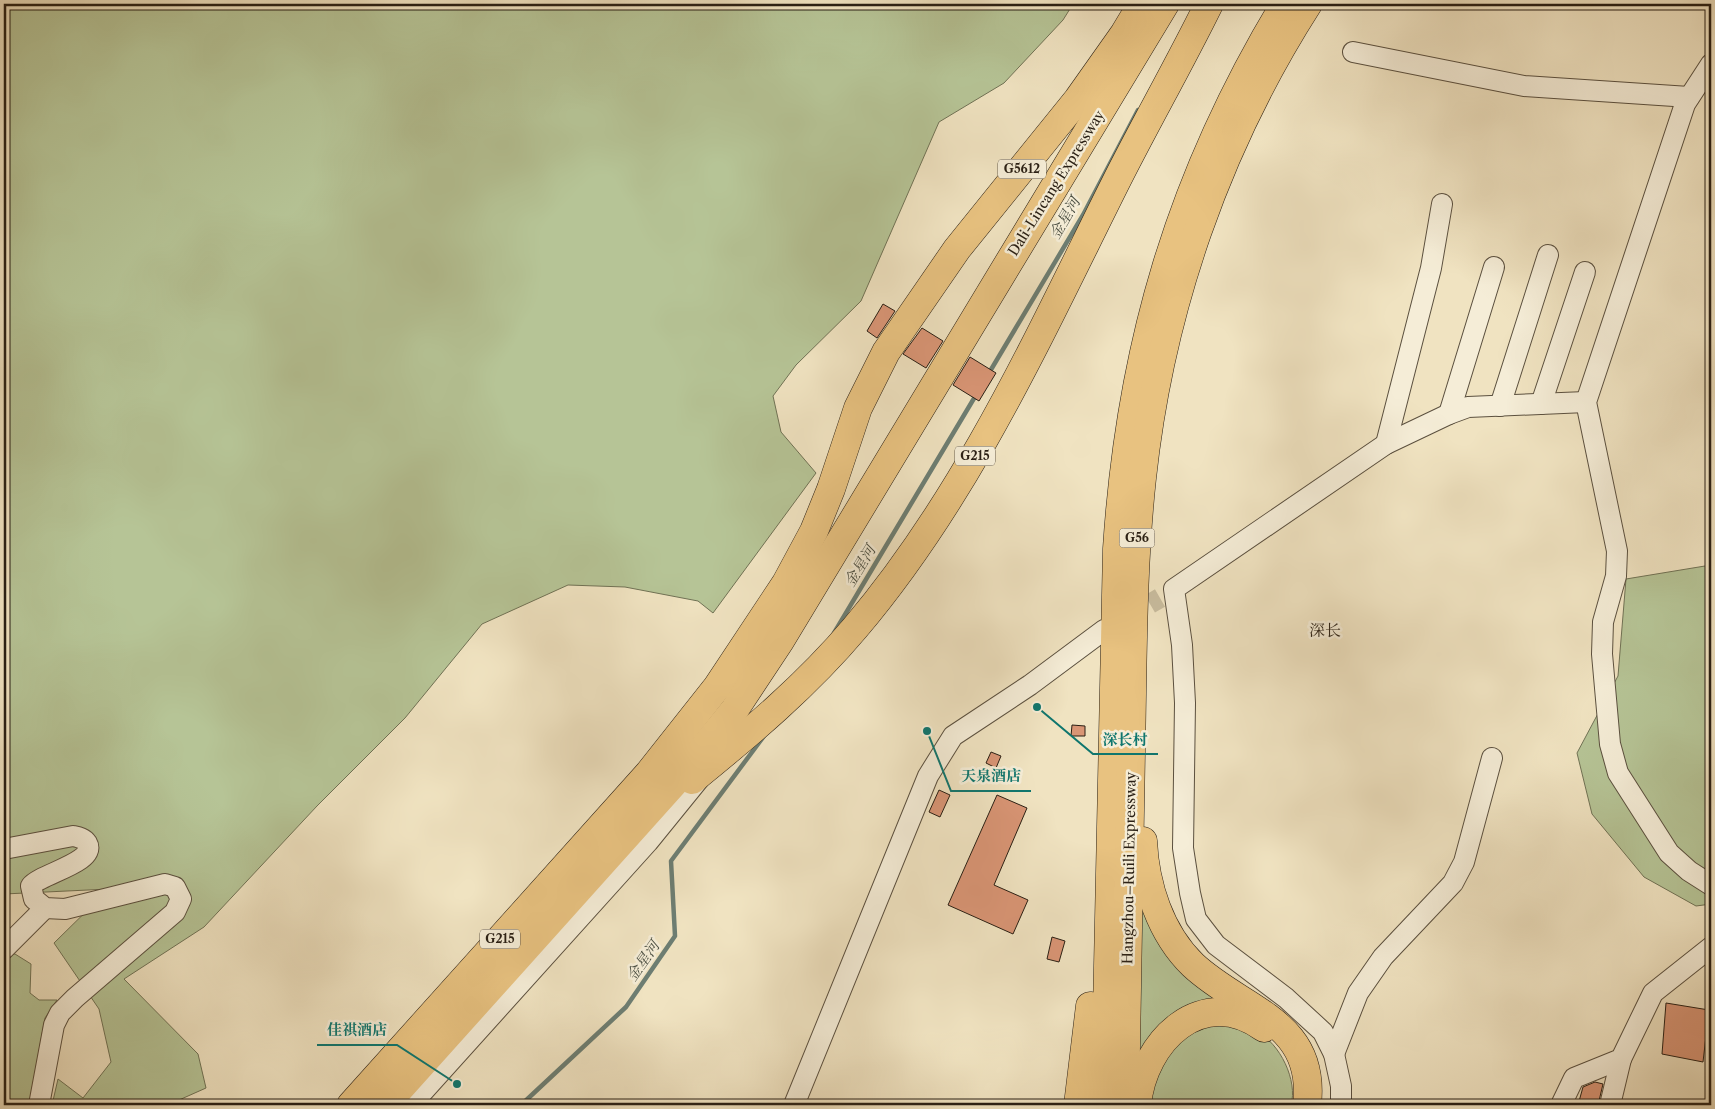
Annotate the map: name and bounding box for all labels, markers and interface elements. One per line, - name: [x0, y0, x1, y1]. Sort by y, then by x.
- street label: Dali-Lincang Expressway: [1004, 107, 1108, 259]
- road number: G5612: [998, 160, 1046, 178]
- water label: 金星河: [1045, 191, 1086, 242]
- road number: G215: [955, 446, 995, 466]
- road number: G56: [1120, 528, 1154, 548]
- water label: 金星河: [840, 539, 881, 590]
- district label: 深长: [1309, 620, 1341, 640]
- callout: 深长村: [1093, 724, 1158, 754]
- text: 深长村: [1102, 730, 1148, 749]
- callout: 天泉酒店: [951, 761, 1031, 791]
- text: 天泉酒店: [961, 766, 1021, 785]
- street label: Hangzhou–Ruili Expressway: [1118, 772, 1140, 964]
- road number: G215: [480, 930, 520, 949]
- water label: 金星河: [622, 934, 665, 985]
- callout: 佳祺酒店: [317, 1015, 397, 1045]
- text: 佳祺酒店: [327, 1020, 387, 1039]

